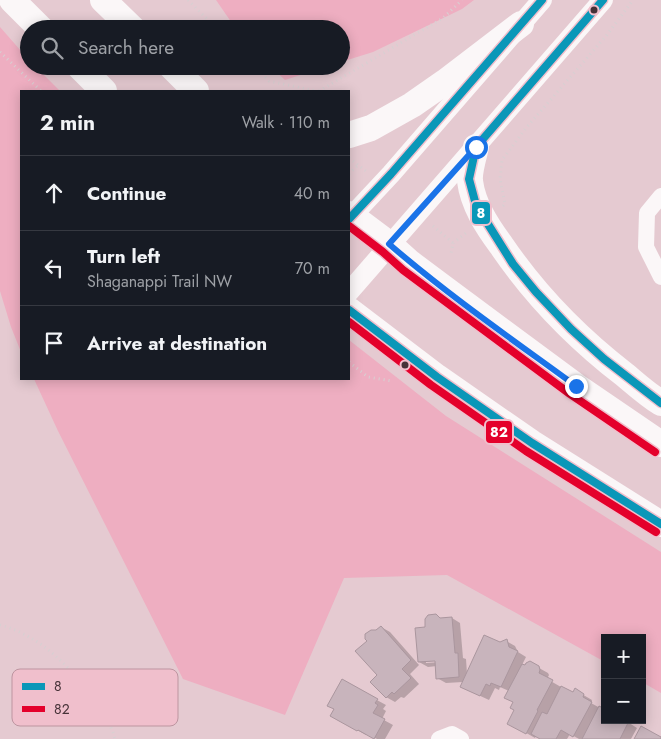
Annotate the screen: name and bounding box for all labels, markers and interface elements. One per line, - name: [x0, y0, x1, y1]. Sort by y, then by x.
- unlabelled marker: [589, 5, 599, 15]
- search box: [20, 20, 350, 75]
- icon: search: [38, 34, 66, 62]
- text: Search here: [78, 34, 174, 61]
- text: 2 min: [40, 108, 95, 138]
- text: Walk · 110 m: [242, 111, 330, 134]
- route start: [465, 136, 488, 159]
- icon: ahead: [40, 179, 68, 207]
- text: Continue: [87, 180, 166, 207]
- text: 40 m: [294, 182, 330, 205]
- line badge: 8: [471, 201, 491, 225]
- text: 8: [477, 203, 486, 223]
- text: Turn left: [87, 243, 160, 270]
- icon: left: [40, 254, 68, 282]
- text: 70 m: [295, 257, 330, 280]
- text: Shaganappi Trail NW: [87, 270, 232, 293]
- icon: arrive: [40, 329, 68, 357]
- text: Arrive at destination: [87, 330, 267, 357]
- unlabelled marker: [400, 360, 410, 370]
- route end: [565, 375, 588, 398]
- line badge: 82: [485, 420, 513, 444]
- text: 82: [490, 422, 508, 442]
- map controls: [601, 634, 646, 724]
- button: +: [601, 634, 646, 679]
- legend: [12, 669, 178, 726]
- text: 8: [54, 676, 62, 696]
- button: −: [601, 679, 646, 724]
- text: 82: [54, 699, 70, 719]

